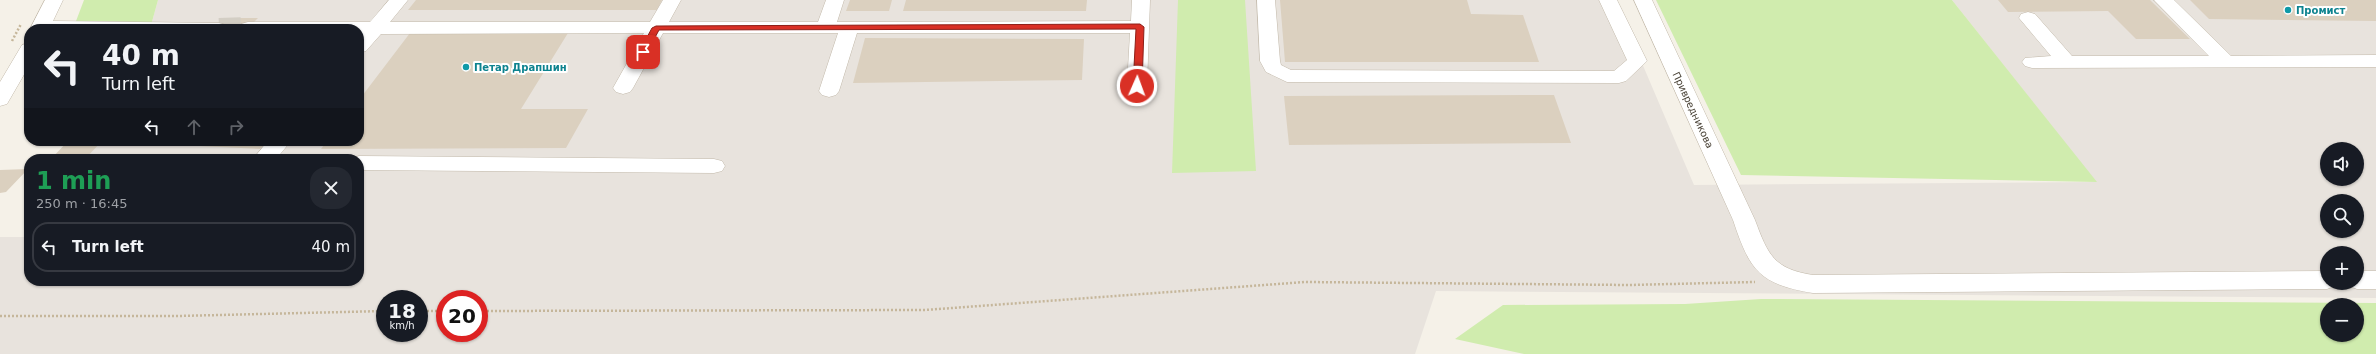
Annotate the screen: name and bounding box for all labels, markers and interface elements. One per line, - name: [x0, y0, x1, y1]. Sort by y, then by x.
- marker: Промист: [2283, 5, 2293, 15]
- place label: Промист: [2296, 5, 2346, 16]
- pin: [626, 35, 660, 69]
- text: 40 m: [102, 39, 180, 72]
- icon: left: [36, 40, 88, 92]
- icon: arrive: [632, 41, 654, 63]
- marker: Петар Драпшин: [461, 62, 471, 72]
- place label: Петар Драпшин: [474, 62, 567, 73]
- position arrow: [1116, 65, 1158, 107]
- street label: Привредникова: [1670, 70, 1716, 150]
- text: Turn left: [102, 73, 175, 94]
- icon: left: [141, 116, 163, 138]
- icon: ahead: [183, 116, 205, 138]
- icon: right: [225, 116, 247, 138]
- map controls: [2320, 142, 2364, 342]
- button: sound: [2320, 142, 2364, 186]
- text: 1 min: [36, 167, 111, 195]
- button: close: [310, 167, 352, 209]
- button: search: [2320, 194, 2364, 238]
- text: 250 m · 16:45: [36, 196, 127, 211]
- icon: left: [38, 236, 60, 258]
- text: Turn left: [72, 238, 144, 256]
- text: 40 m: [312, 238, 350, 256]
- button: +: [2320, 246, 2364, 290]
- speed limit sign: 20: [436, 290, 488, 342]
- button: −: [2320, 298, 2364, 342]
- text: 18: [388, 299, 416, 323]
- text: km/h: [389, 320, 415, 331]

